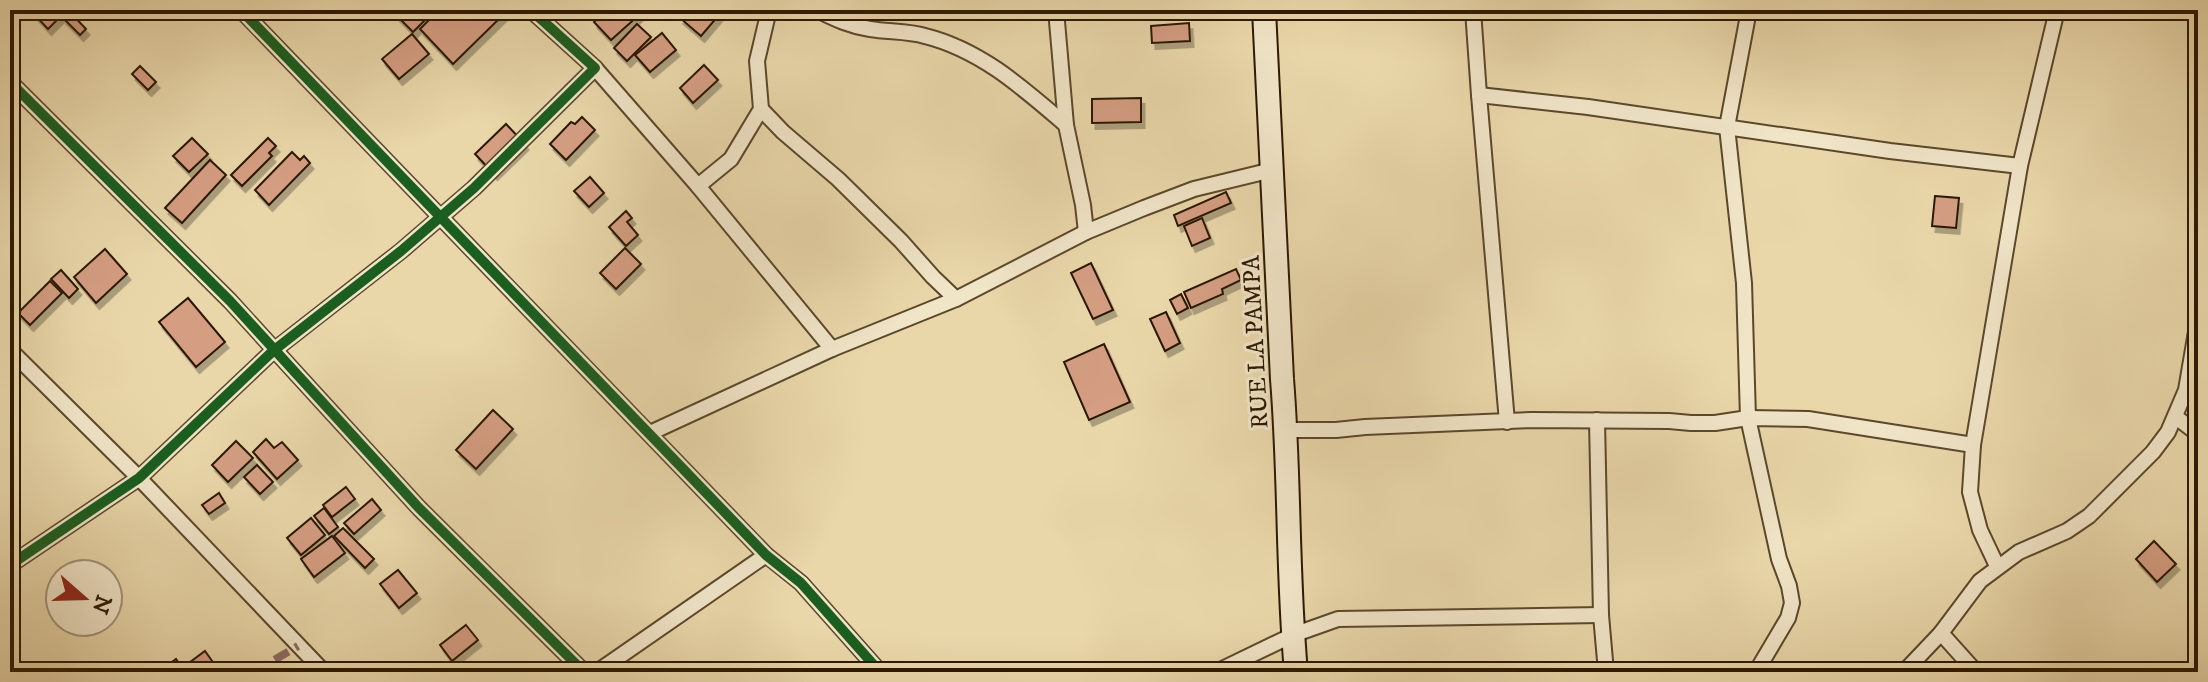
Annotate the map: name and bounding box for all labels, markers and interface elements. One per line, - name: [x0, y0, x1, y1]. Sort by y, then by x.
- street label: RUE LA PAMPA: [1236, 254, 1276, 429]
- north arrow: [44, 558, 124, 638]
- text: N: [86, 591, 117, 617]

